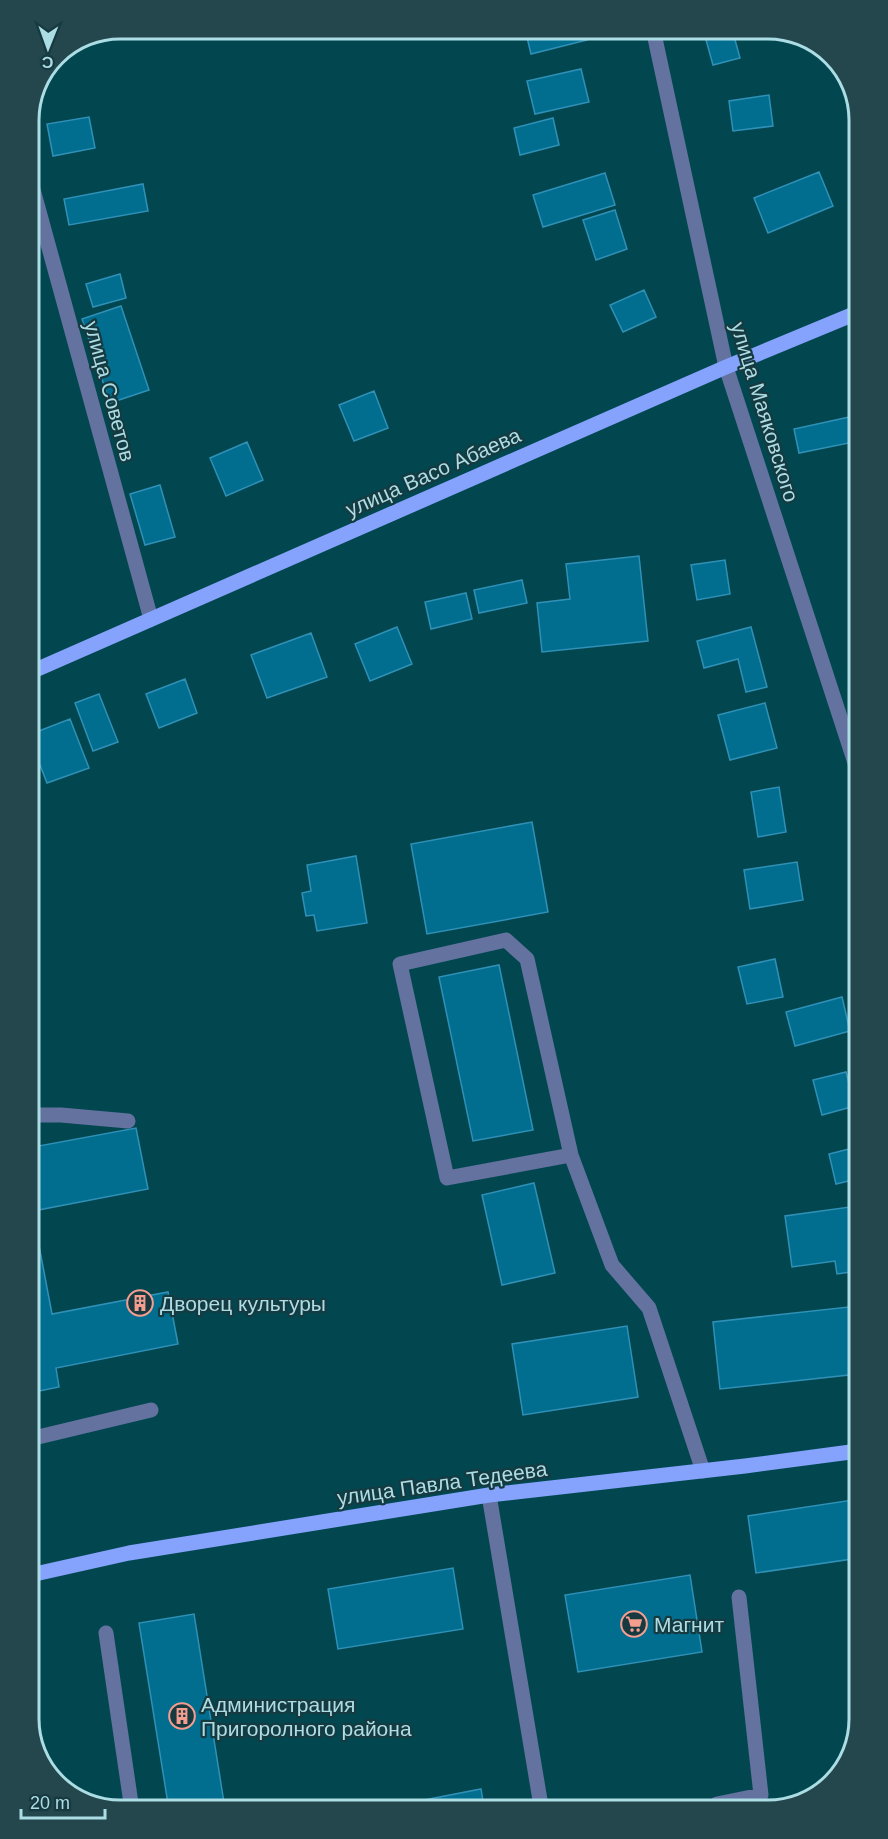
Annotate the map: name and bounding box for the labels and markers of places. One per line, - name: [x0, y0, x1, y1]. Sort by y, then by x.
- building icon: Дворец культуры: [125, 1288, 155, 1318]
- place label: Дворец культуры: [160, 1292, 326, 1315]
- supermarket icon: Магнит: [619, 1609, 649, 1639]
- place label: Магнит: [654, 1613, 724, 1636]
- place label: Администрация Пригоролного района: [201, 1693, 412, 1740]
- building icon: Администрация Пригоролного района: [167, 1701, 197, 1731]

